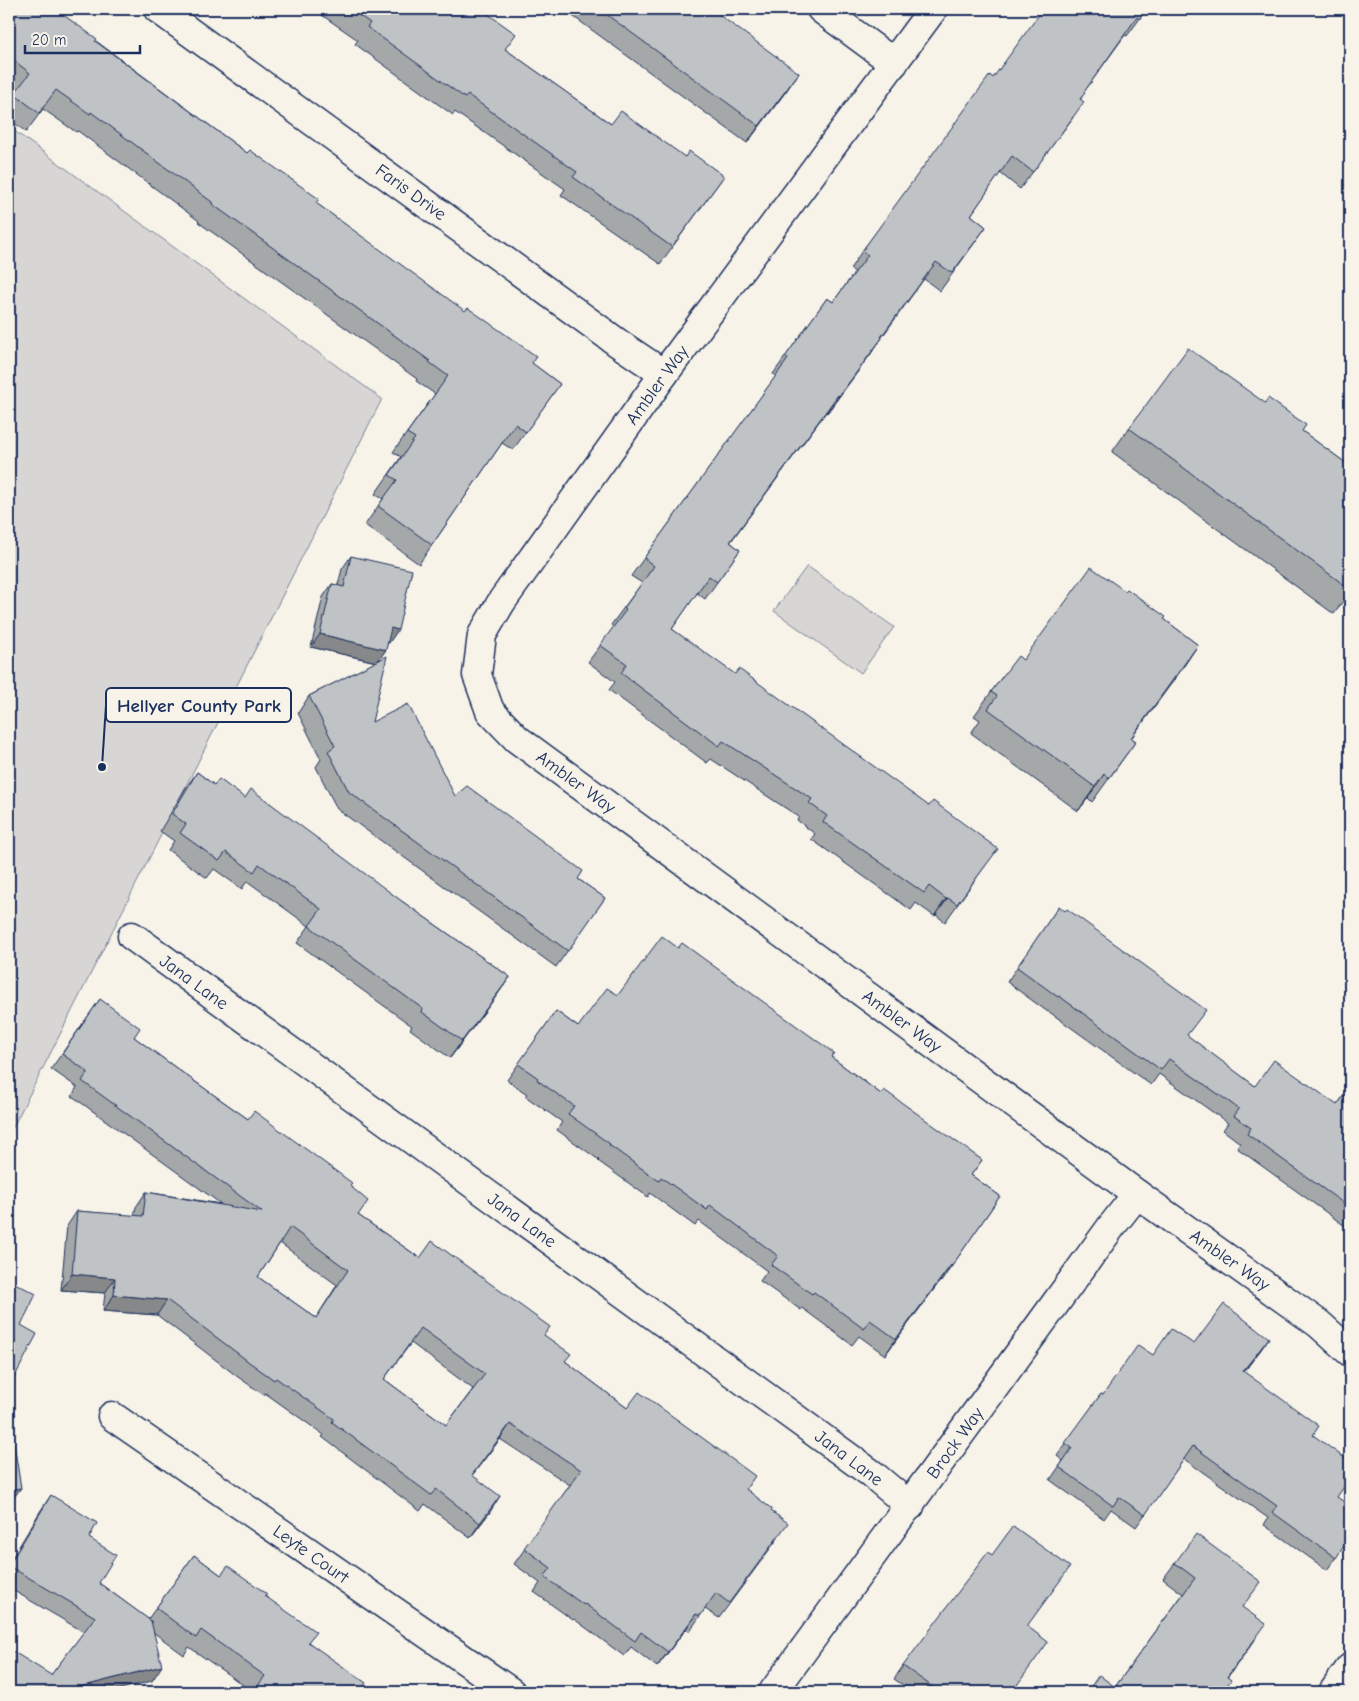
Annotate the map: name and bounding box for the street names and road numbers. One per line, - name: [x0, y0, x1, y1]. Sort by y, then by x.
- street label: Faris Drive: [371, 160, 450, 225]
- street label: Ambler Way: [622, 341, 694, 429]
- street label: Ambler Way: [532, 747, 620, 819]
- street label: Jana Lane: [155, 950, 232, 1014]
- street label: Ambler Way: [858, 986, 946, 1058]
- street label: Jana Lane: [483, 1188, 560, 1252]
- street label: Ambler Way: [1186, 1225, 1275, 1296]
- street label: Brock Way: [923, 1403, 989, 1483]
- street label: Jana Lane: [811, 1426, 887, 1491]
- street label: Leyte Court: [269, 1521, 353, 1589]

